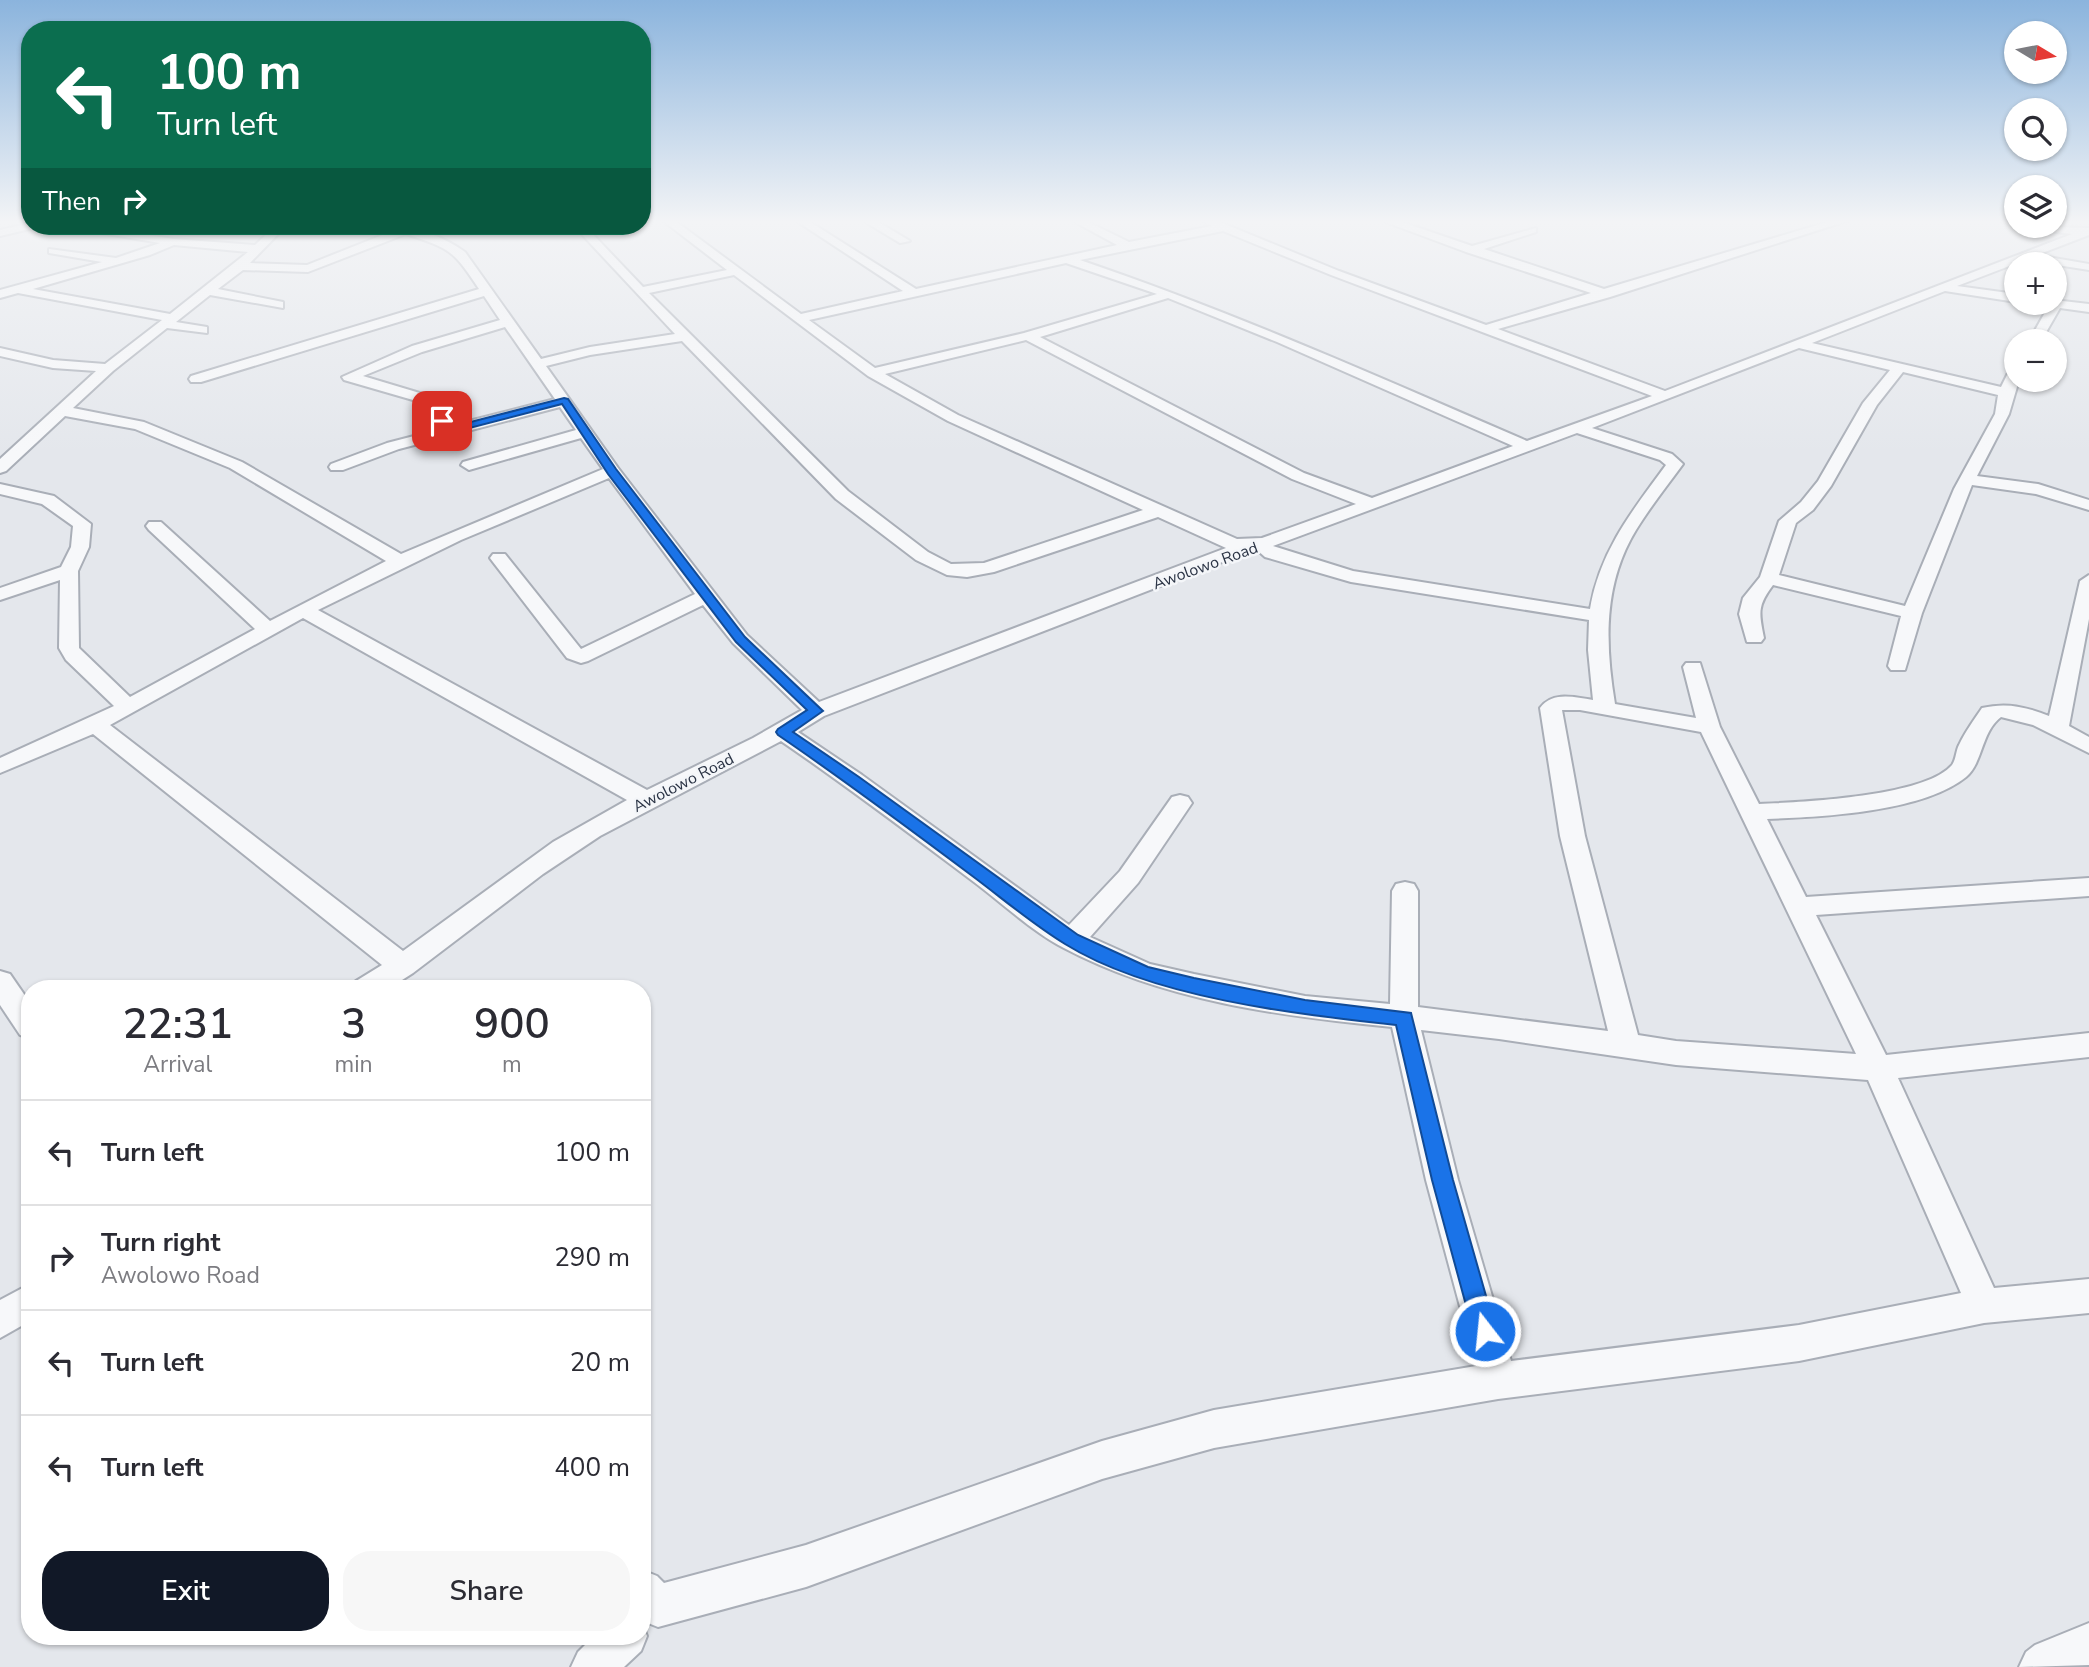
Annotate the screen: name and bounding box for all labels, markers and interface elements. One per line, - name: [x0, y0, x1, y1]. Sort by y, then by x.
- north arrow: [2004, 21, 2067, 84]
- map controls: [2004, 21, 2067, 392]
- text: 100 m: [157, 39, 301, 106]
- icon: left: [42, 49, 133, 140]
- button: search: [2004, 98, 2067, 161]
- text: Turn left: [157, 103, 277, 146]
- button: layers: [2004, 175, 2067, 238]
- icon: right: [115, 182, 153, 220]
- text: Then: [42, 184, 101, 219]
- button: +: [2004, 252, 2067, 315]
- button: −: [2004, 329, 2067, 392]
- pin: [412, 391, 472, 451]
- icon: arrive: [423, 402, 461, 440]
- street label: Awolowo Road: [1150, 537, 1261, 595]
- street label: Awolowo Road: [629, 748, 738, 818]
- text: 22:31: [122, 996, 233, 1053]
- text: 3: [341, 996, 366, 1053]
- text: 900: [474, 996, 550, 1053]
- text: Arrival: [143, 1049, 212, 1080]
- text: min: [335, 1049, 373, 1080]
- text: m: [502, 1049, 522, 1080]
- icon: left: [42, 1134, 80, 1172]
- text: Turn left: [101, 1135, 204, 1170]
- text: 100 m: [554, 1135, 630, 1170]
- text: Turn right: [101, 1225, 220, 1260]
- icon: right: [42, 1239, 80, 1277]
- text: 290 m: [554, 1240, 630, 1275]
- text: Awolowo Road: [101, 1260, 260, 1291]
- position arrow: [1448, 1294, 1522, 1368]
- icon: left: [42, 1344, 80, 1382]
- text: Turn left: [101, 1345, 204, 1380]
- text: 20 m: [570, 1345, 630, 1380]
- icon: left: [42, 1449, 80, 1487]
- text: Turn left: [101, 1450, 204, 1485]
- text: 400 m: [554, 1450, 630, 1485]
- button: Exit: [42, 1551, 329, 1631]
- button: Share: [343, 1551, 630, 1631]

